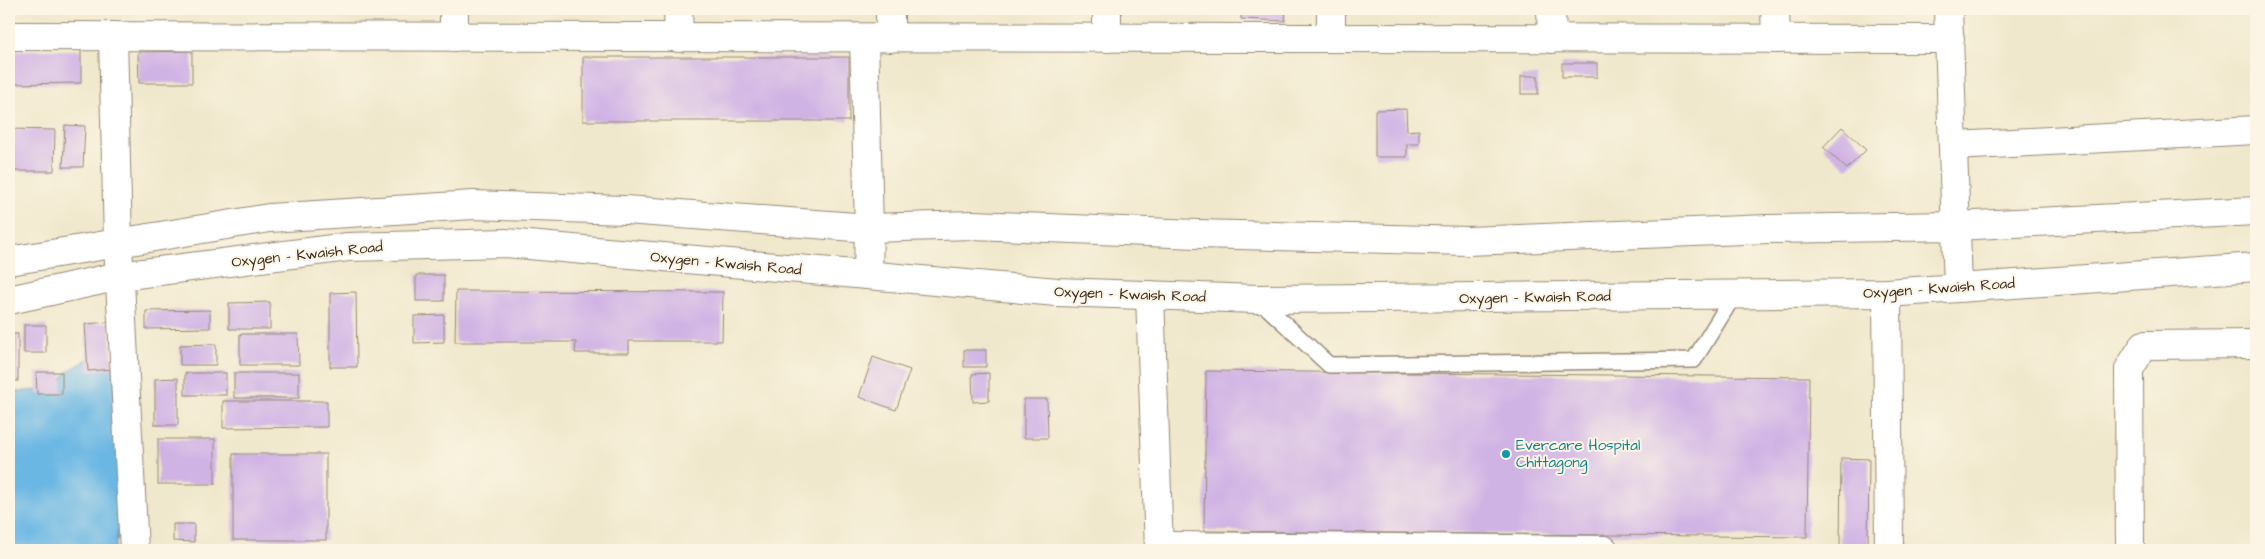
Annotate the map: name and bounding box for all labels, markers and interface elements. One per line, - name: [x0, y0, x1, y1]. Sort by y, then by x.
- street label: Oxygen - Kwaish Road: [230, 236, 384, 274]
- street label: Oxygen - Kwaish Road: [649, 246, 803, 282]
- street label: Oxygen - Kwaish Road: [1863, 273, 2016, 305]
- street label: Oxygen - Kwaish Road: [1054, 281, 1207, 309]
- street label: Oxygen - Kwaish Road: [1459, 286, 1611, 310]
- place label: Evercare Hospital Chittagong: [1516, 435, 1640, 474]
- marker: Evercare Hospital Chittagong: [1500, 448, 1512, 460]

